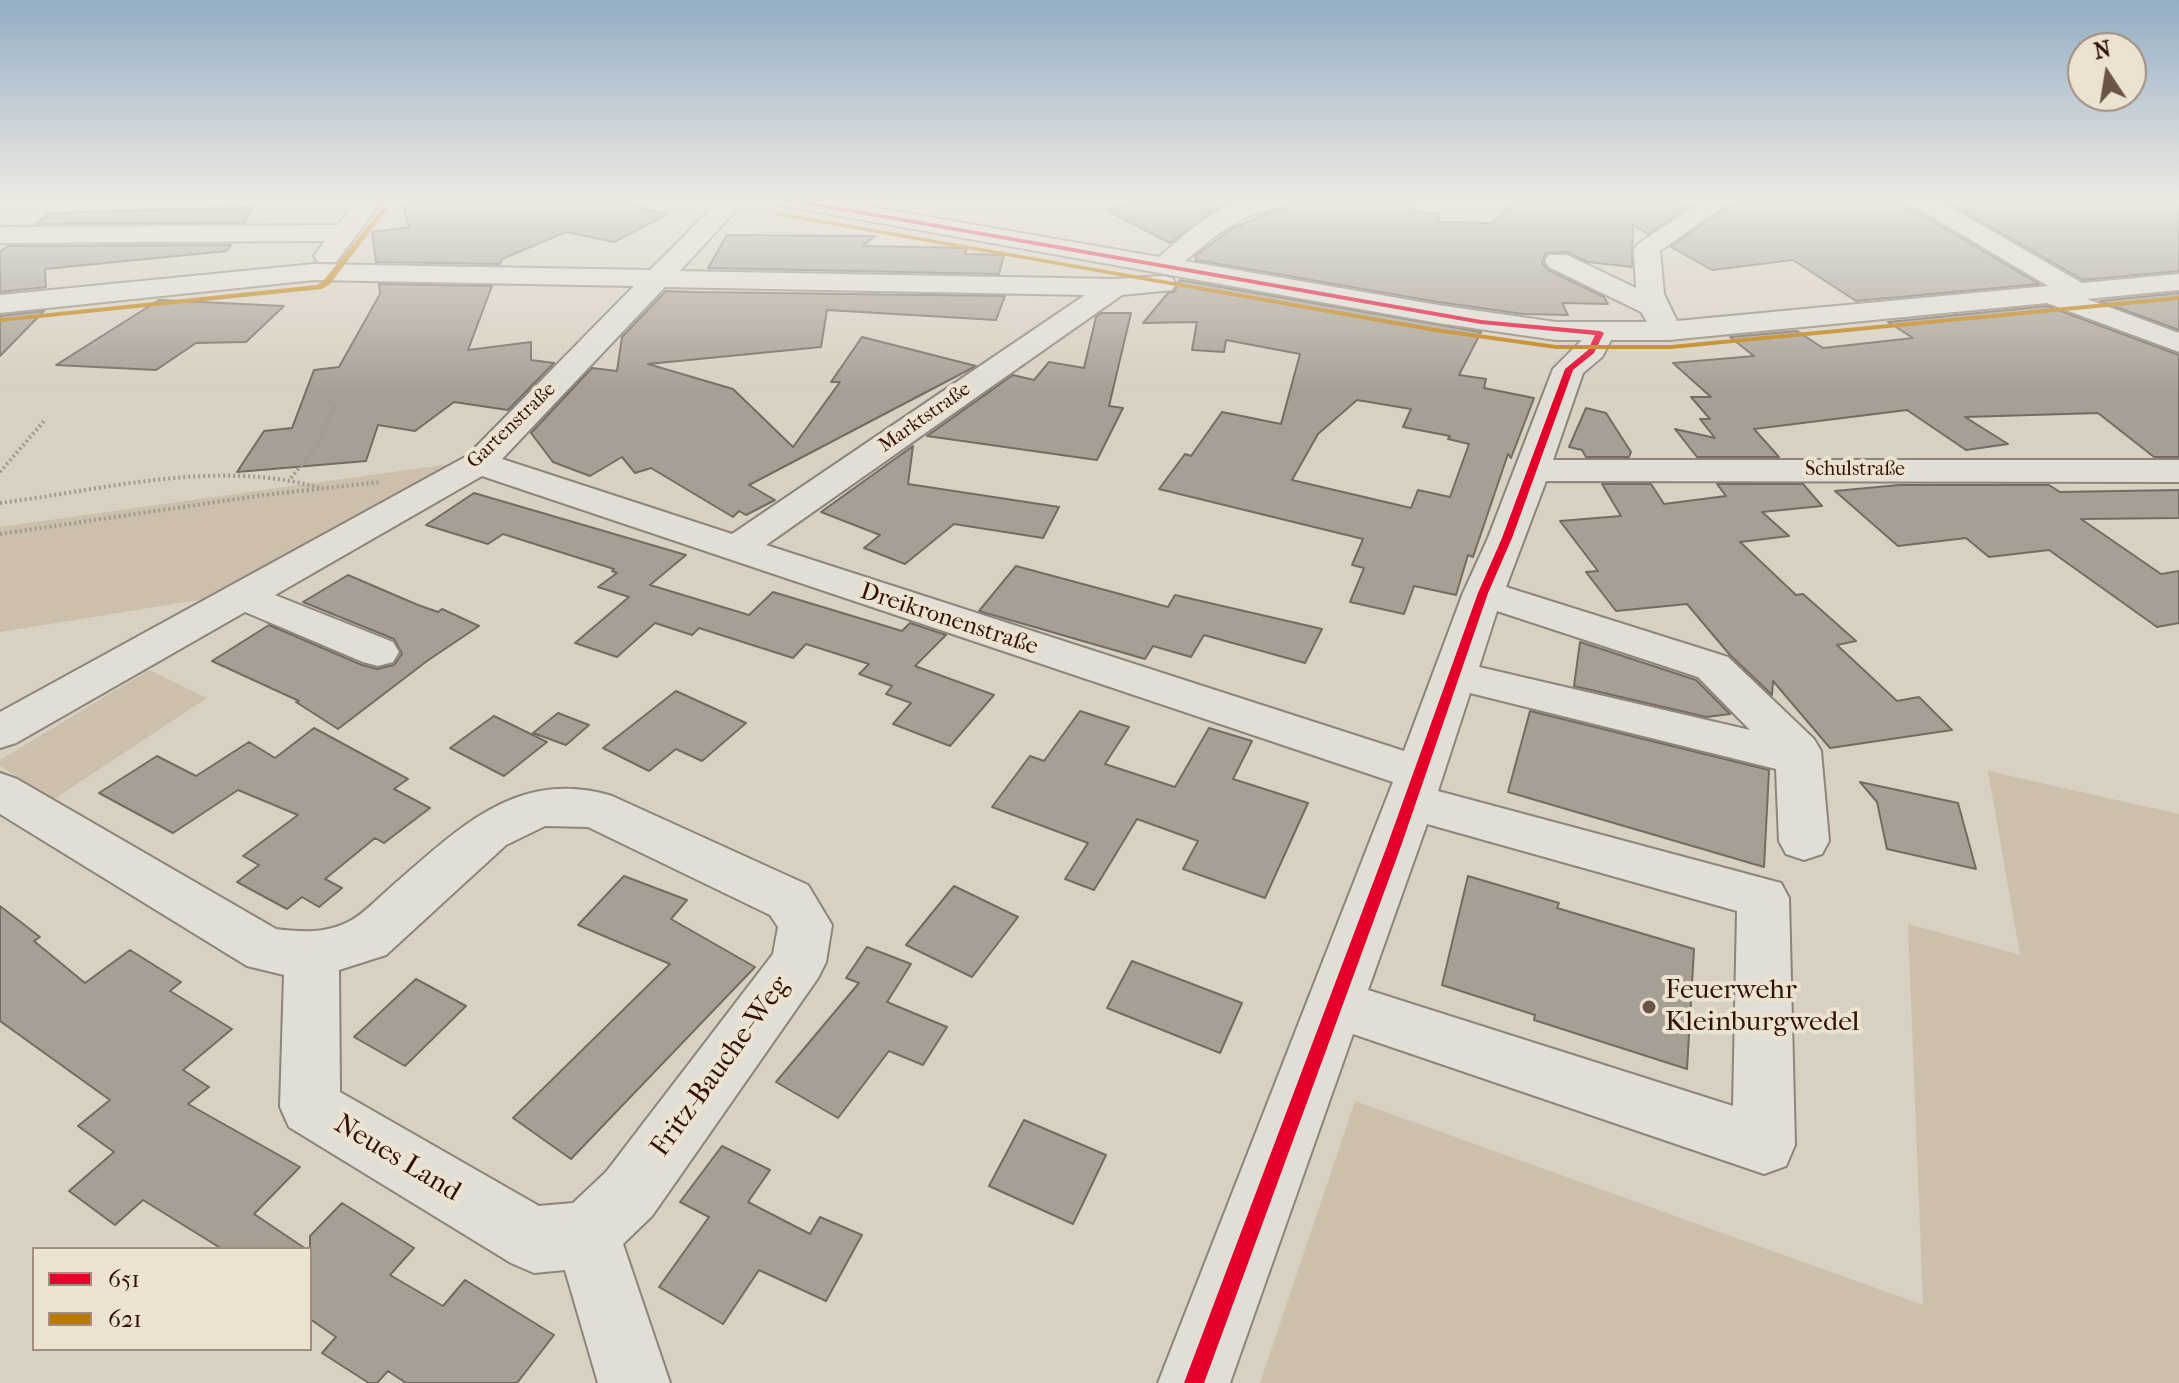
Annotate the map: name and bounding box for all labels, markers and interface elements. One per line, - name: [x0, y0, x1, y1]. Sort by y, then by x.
- north arrow: [2067, 32, 2147, 112]
- text: N: [2092, 36, 2113, 65]
- street label: Gartenstraße: [463, 378, 561, 474]
- street label: Marktstraße: [875, 378, 975, 458]
- street label: Schulstraße: [1805, 458, 1905, 482]
- street label: Dreikronenstraße: [856, 578, 1042, 662]
- street label: Fritz-Bauche-Weg: [644, 970, 798, 1164]
- place label: Feuerwehr Kleinburgwedel: [1665, 974, 1860, 1040]
- marker: Feuerwehr Kleinburgwedel: [1640, 998, 1658, 1016]
- street label: Neues Land: [328, 1108, 466, 1210]
- legend: [32, 1247, 312, 1351]
- text: 651: [108, 1265, 140, 1293]
- text: 621: [108, 1305, 142, 1333]

